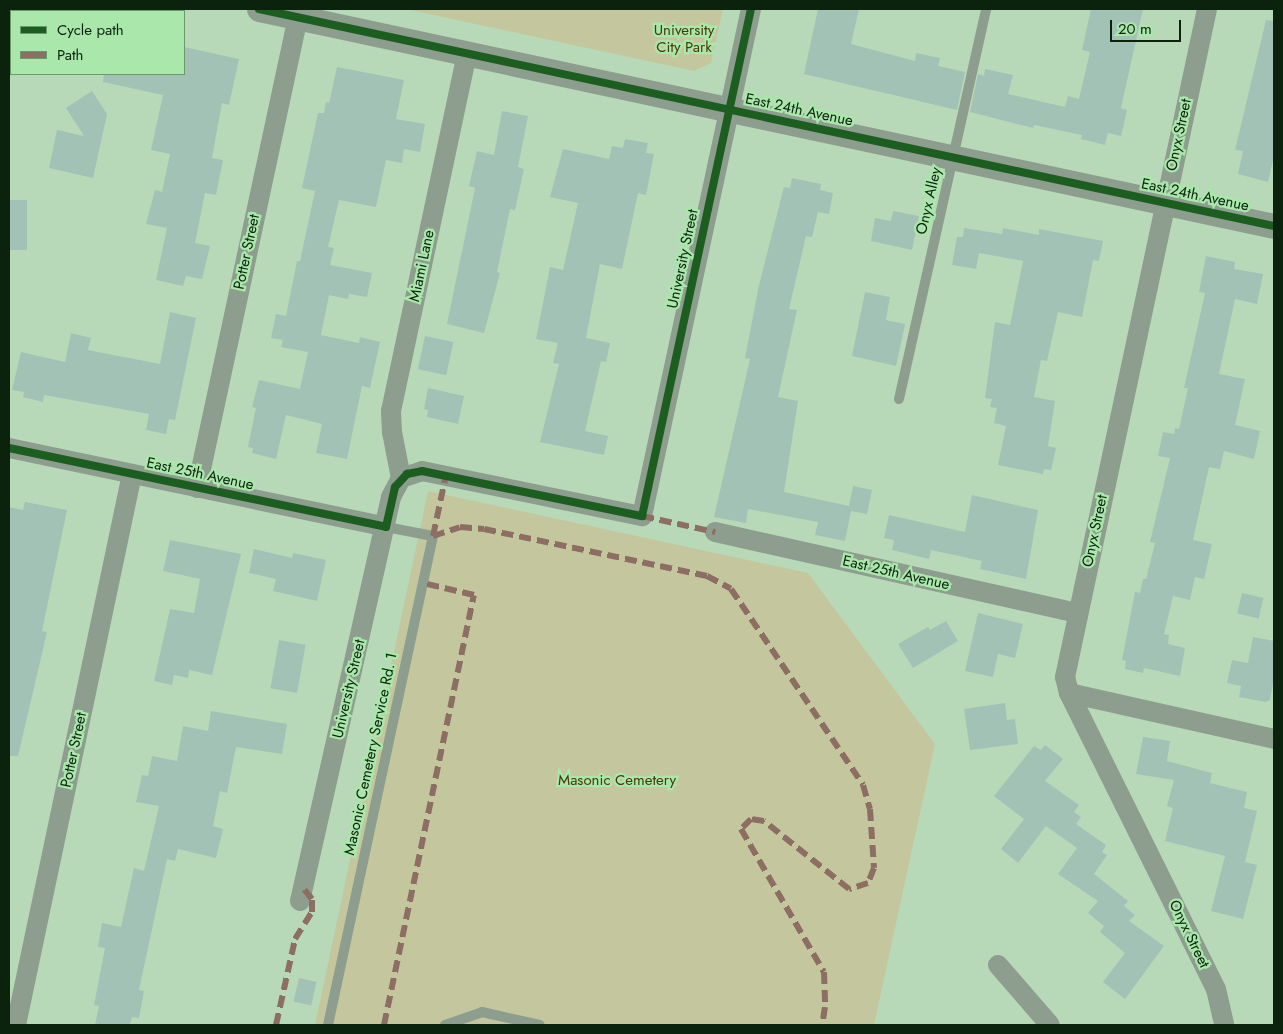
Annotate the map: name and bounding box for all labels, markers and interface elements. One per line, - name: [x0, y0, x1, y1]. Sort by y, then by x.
- legend: [10, 10, 185, 75]
- scale bar: [1113, 10, 1184, 42]
- text: 20 m: [1118, 18, 1152, 40]
- text: Cycle path: [57, 19, 124, 41]
- park label: University City Park: [654, 21, 714, 56]
- text: Path: [57, 44, 83, 66]
- street label: East 24th Avenue: [744, 90, 854, 130]
- street label: Onyx Street: [1163, 97, 1195, 173]
- street label: Onyx Alley: [913, 166, 945, 236]
- street label: East 24th Avenue: [1140, 175, 1250, 215]
- street label: University Street: [664, 208, 702, 310]
- street label: Potter Street: [230, 213, 264, 291]
- street label: Miami Lane: [406, 228, 438, 304]
- street label: East 25th Avenue: [145, 454, 255, 494]
- street label: Onyx Street: [1079, 493, 1111, 569]
- street label: East 25th Avenue: [841, 552, 951, 594]
- street label: University Street: [329, 638, 369, 740]
- street label: Masonic Cemetery Service Rd. 1: [341, 651, 401, 857]
- street label: Potter Street: [57, 711, 91, 789]
- park label: Masonic Cemetery: [558, 772, 676, 790]
- street label: Onyx Street: [1165, 897, 1213, 971]

